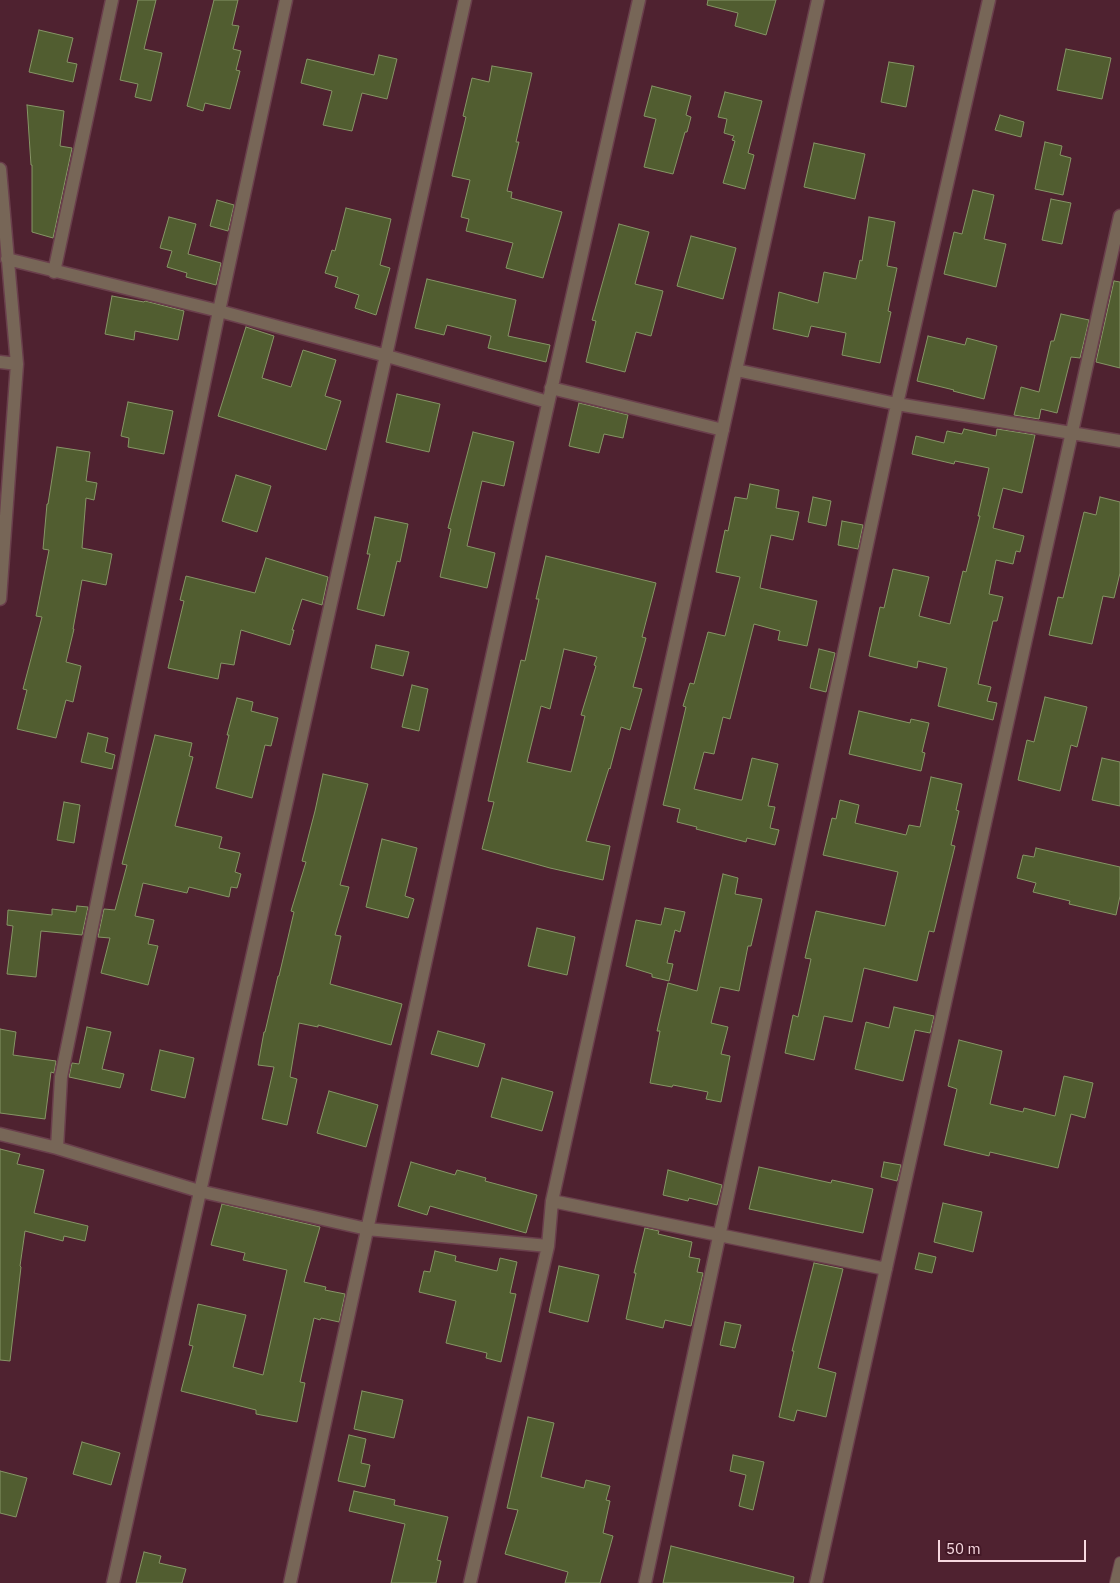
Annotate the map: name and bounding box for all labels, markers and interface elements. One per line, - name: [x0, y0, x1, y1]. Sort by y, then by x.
- scale bar: [940, 1530, 1088, 1562]
- text: 50 m: [946, 1539, 981, 1558]

